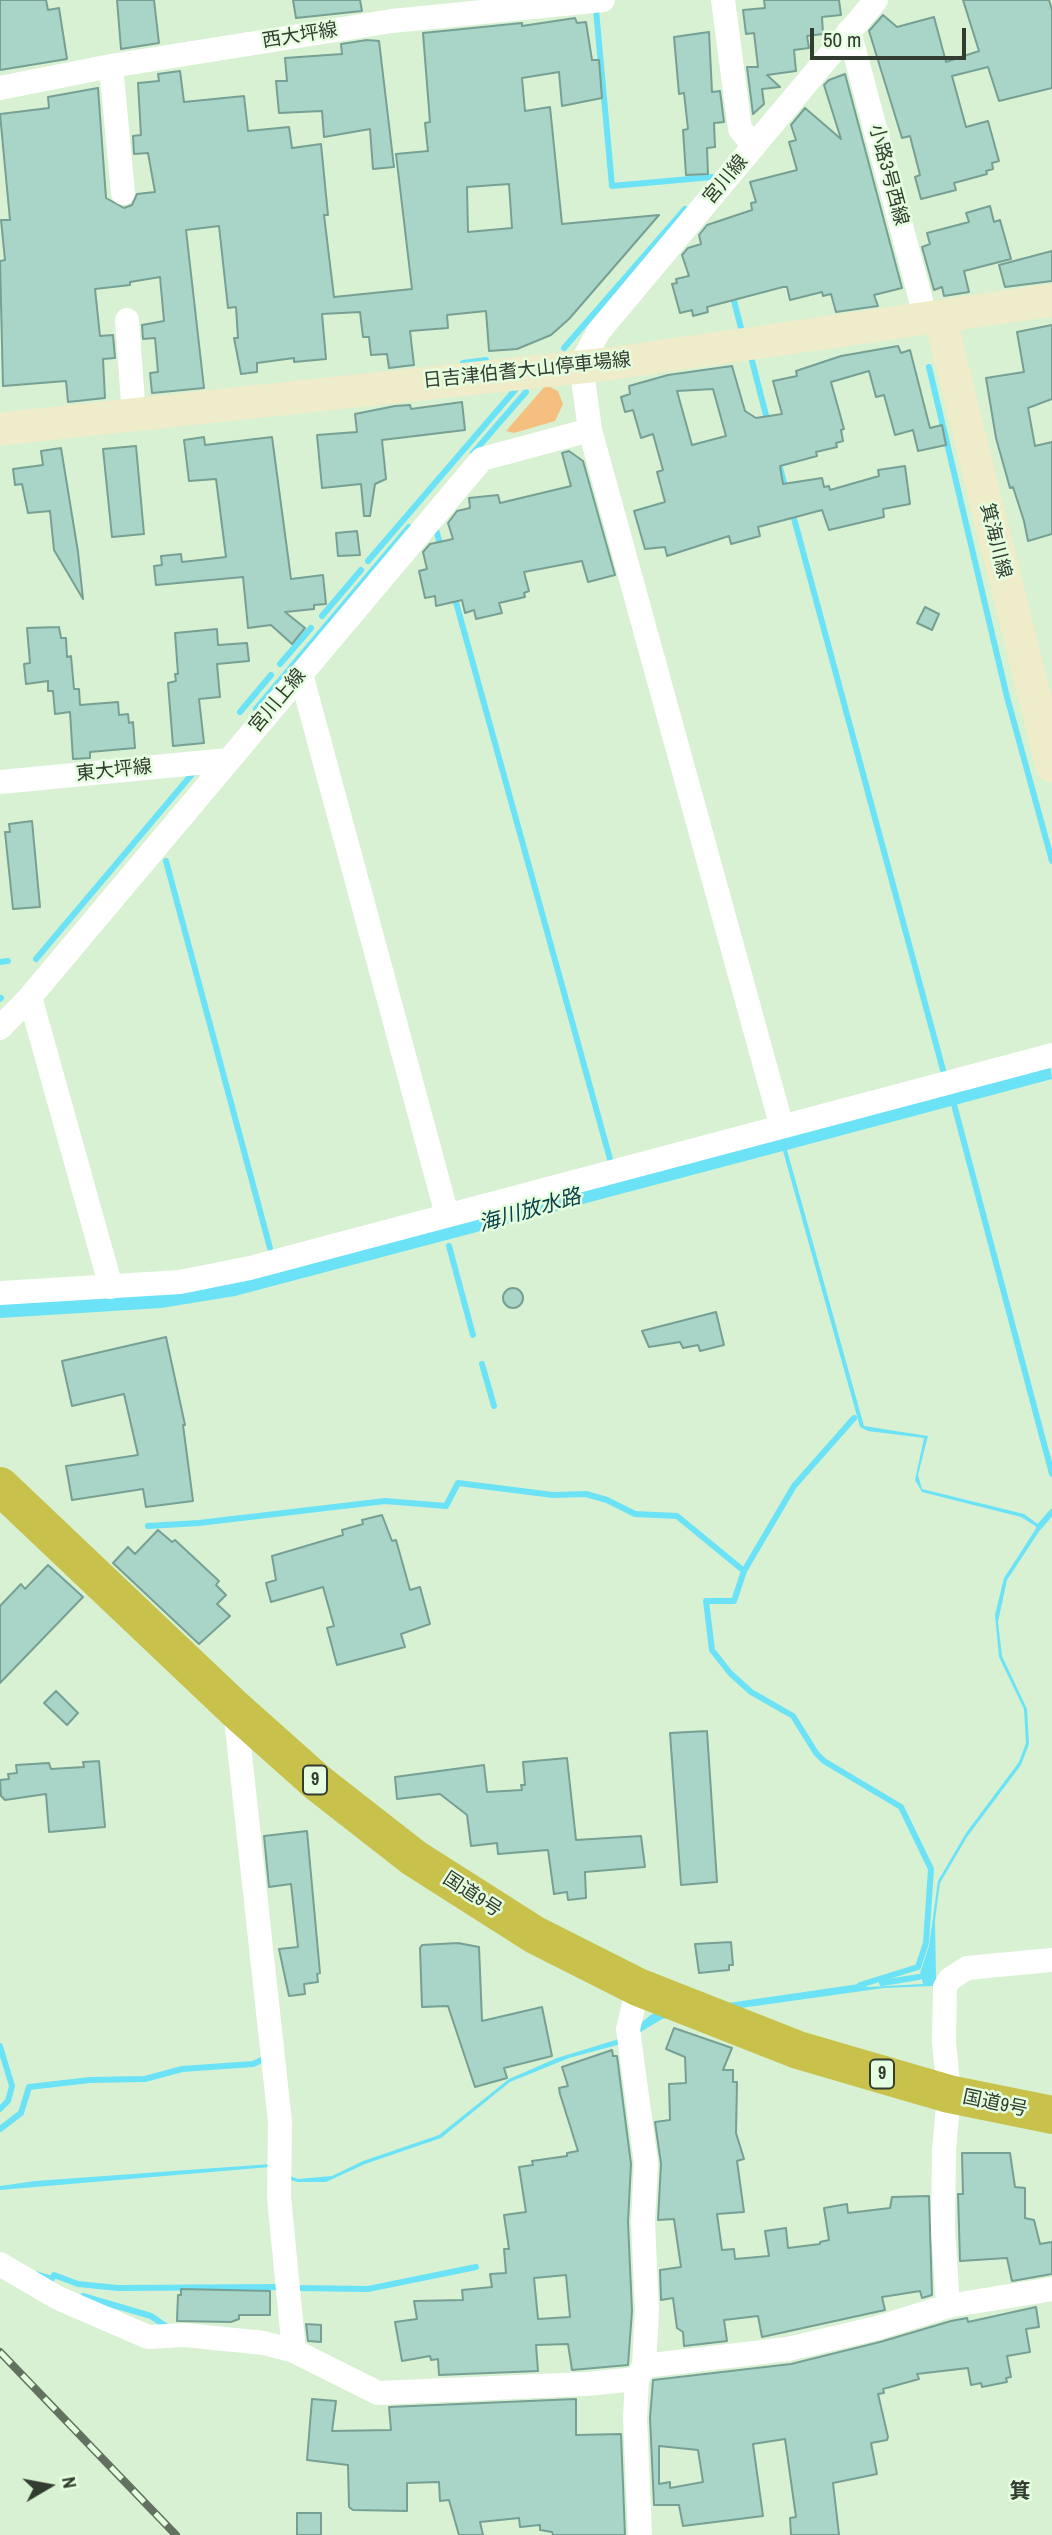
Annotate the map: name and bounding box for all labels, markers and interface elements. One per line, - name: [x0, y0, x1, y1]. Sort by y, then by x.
- scale bar: [814, 14, 970, 58]
- street label: 西大坪線: [261, 19, 339, 53]
- text: 50 m: [823, 25, 861, 54]
- street label: 小路3号西線: [864, 122, 912, 228]
- street label: 宮川線: [699, 151, 753, 209]
- street label: 日吉津伯耆大山停車場線: [422, 349, 632, 393]
- street label: 箕海川線: [975, 501, 1015, 581]
- street label: 宮川上線: [245, 665, 311, 737]
- street label: 東大坪線: [75, 756, 153, 786]
- water label: 海川放水路: [476, 1184, 584, 1238]
- road number: 9: [303, 1765, 327, 1794]
- street label: 国道9号: [438, 1868, 506, 1922]
- road number: 9: [870, 2060, 894, 2088]
- street label: 国道9号: [961, 2086, 1029, 2122]
- north arrow: [14, 2451, 84, 2521]
- text: N: [56, 2475, 83, 2490]
- district label: 箕: [1010, 2479, 1030, 2505]

